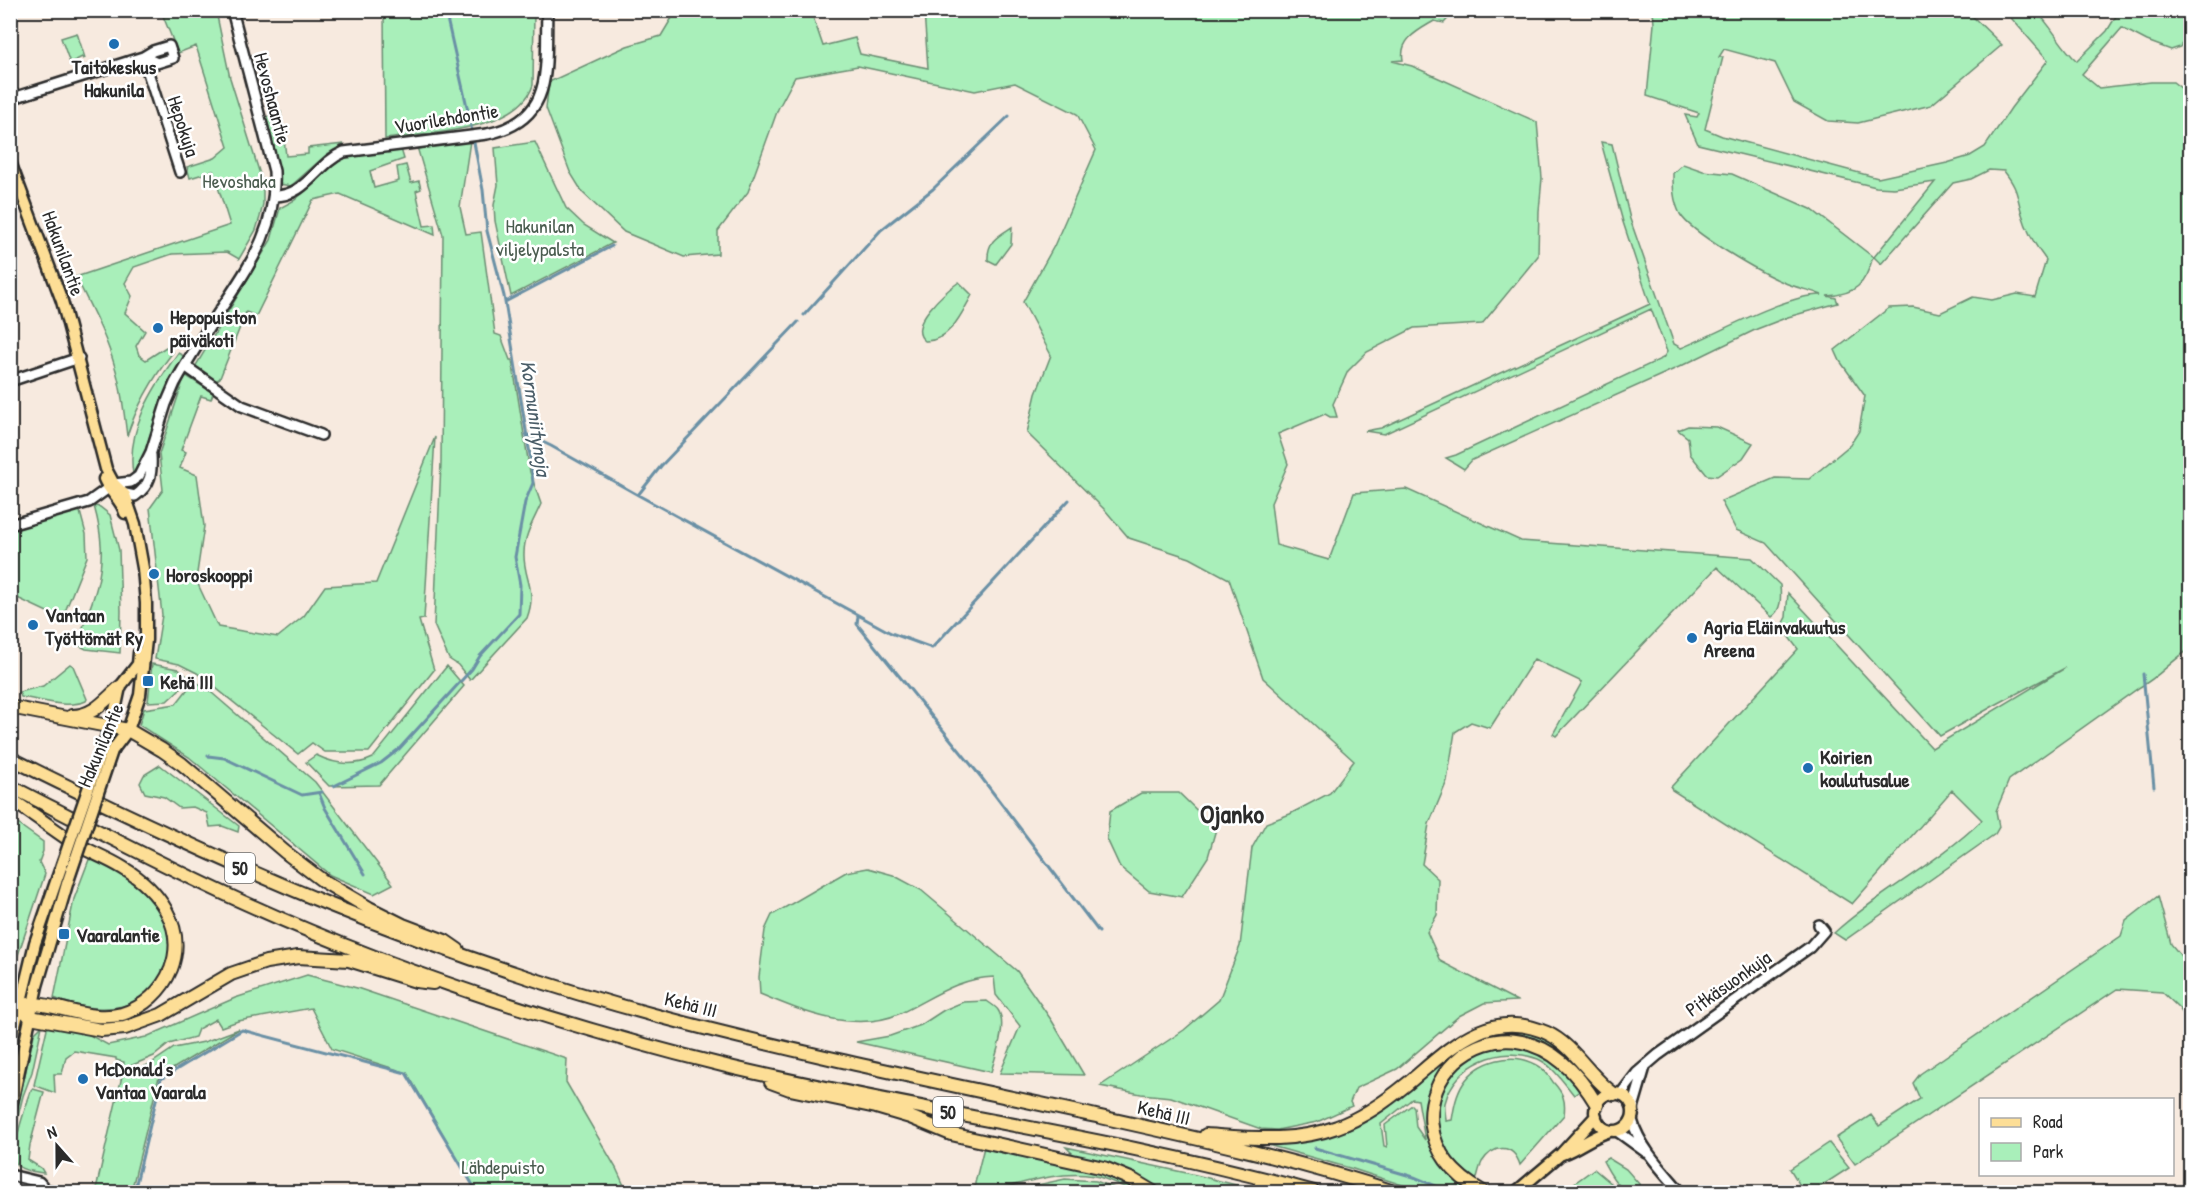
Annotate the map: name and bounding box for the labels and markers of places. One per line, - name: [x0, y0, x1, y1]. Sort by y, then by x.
- marker: Taitokeskus Hakunila: [107, 37, 121, 51]
- place label: Taitokeskus Hakunila: [71, 53, 157, 103]
- place label: Hepopuiston päiväkoti: [170, 303, 257, 354]
- marker: Hepopuiston päiväkoti: [151, 321, 165, 335]
- place label: Horoskooppi: [166, 561, 253, 589]
- marker: Horoskooppi: [147, 567, 161, 581]
- place label: Vantaan Työttömät Ry: [44, 601, 144, 652]
- place label: Agria Eläinvakuutus Areena: [1704, 613, 1846, 663]
- marker: Vantaan Työttömät Ry: [26, 618, 40, 632]
- marker: Agria Eläinvakuutus Areena: [1685, 631, 1699, 645]
- place label: Kehä III: [160, 668, 213, 695]
- marker: Kehä III: [141, 674, 155, 688]
- place label: Koirien koulutusalue: [1820, 743, 1909, 793]
- marker: Koirien koulutusalue: [1801, 761, 1815, 775]
- place label: Vaaralantie: [76, 921, 160, 948]
- marker: Vaaralantie: [57, 927, 71, 941]
- place label: McDonald's Vantaa Vaarala: [95, 1055, 206, 1105]
- marker: McDonald's Vantaa Vaarala: [76, 1072, 90, 1086]

